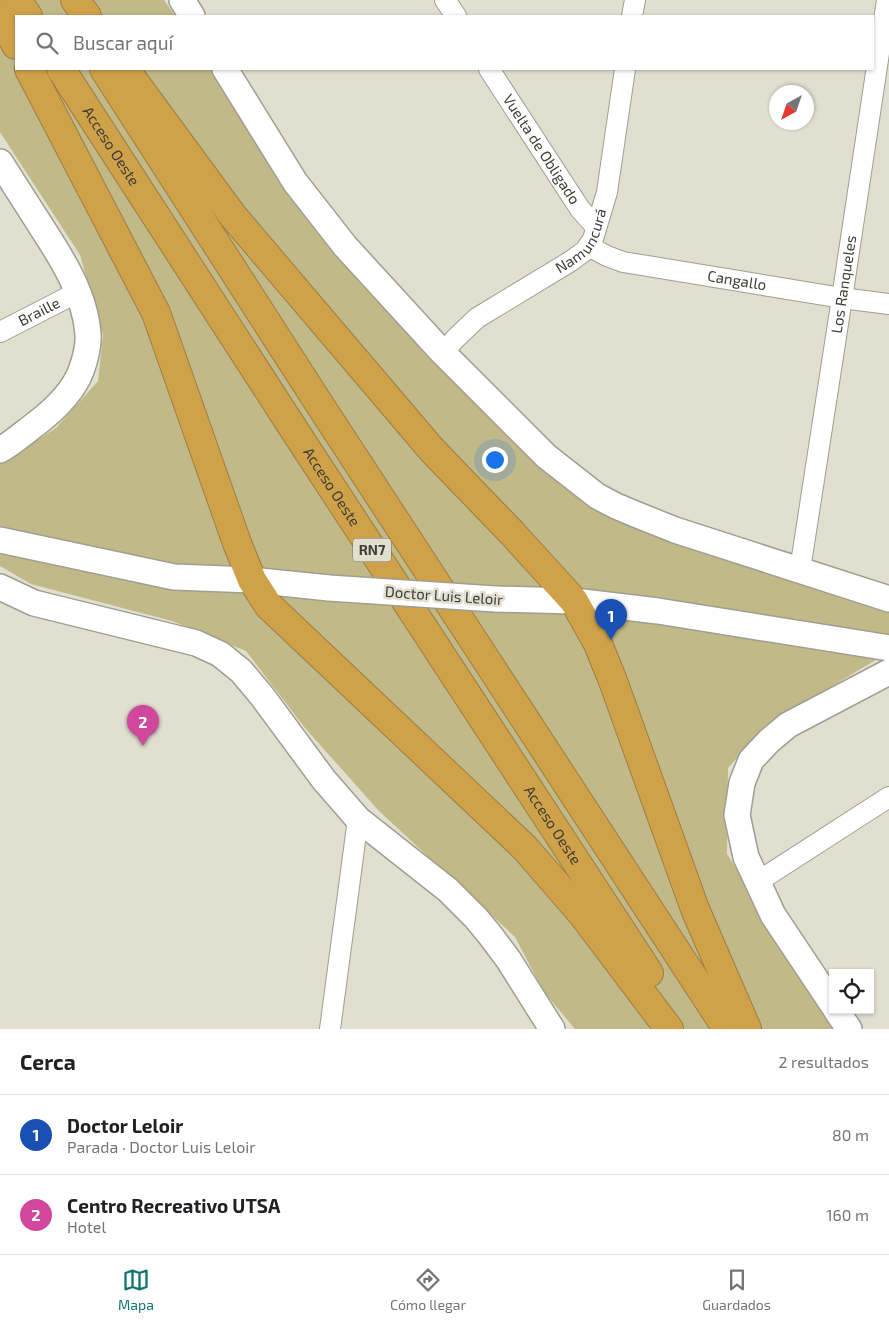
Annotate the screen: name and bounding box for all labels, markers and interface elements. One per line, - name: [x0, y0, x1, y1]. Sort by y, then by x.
- search box: [15, 15, 874, 70]
- icon: search: [33, 29, 61, 57]
- text: Buscar aquí: [73, 31, 173, 54]
- north arrow: [769, 85, 814, 130]
- street label: Vuelta de Obligado: [500, 91, 584, 207]
- street label: Acceso Oeste: [80, 103, 144, 189]
- street label: Namuncurá: [552, 206, 610, 276]
- street label: Los Ranqueles: [827, 234, 859, 334]
- street label: Cangallo: [706, 266, 768, 293]
- street label: Braille: [15, 293, 63, 329]
- street label: Acceso Oeste: [300, 444, 365, 529]
- your location: [482, 447, 508, 473]
- road number: RN7: [353, 538, 391, 562]
- street label: Doctor Luis Leloir: [384, 582, 504, 608]
- pin: 1: [595, 599, 627, 640]
- pin: 2: [127, 705, 159, 746]
- street label: Acceso Oeste: [521, 782, 586, 868]
- map controls: [829, 969, 874, 1014]
- button: locate: [829, 969, 874, 1014]
- text: Cerca: [20, 1049, 76, 1074]
- text: 2 resultados: [778, 1052, 869, 1071]
- text: Doctor Leloir: [67, 1114, 183, 1137]
- text: 1: [33, 1125, 39, 1144]
- text: 80 m: [832, 1125, 869, 1144]
- text: Parada · Doctor Luis Leloir: [67, 1137, 256, 1156]
- text: Centro Recreativo UTSA: [67, 1194, 280, 1217]
- text: 2: [31, 1205, 41, 1224]
- text: 160 m: [826, 1205, 869, 1224]
- text: Hotel: [67, 1217, 106, 1236]
- tab: Mapa: [118, 1266, 154, 1313]
- tab: Cómo llegar: [390, 1266, 466, 1313]
- tab: Guardados: [702, 1266, 771, 1313]

